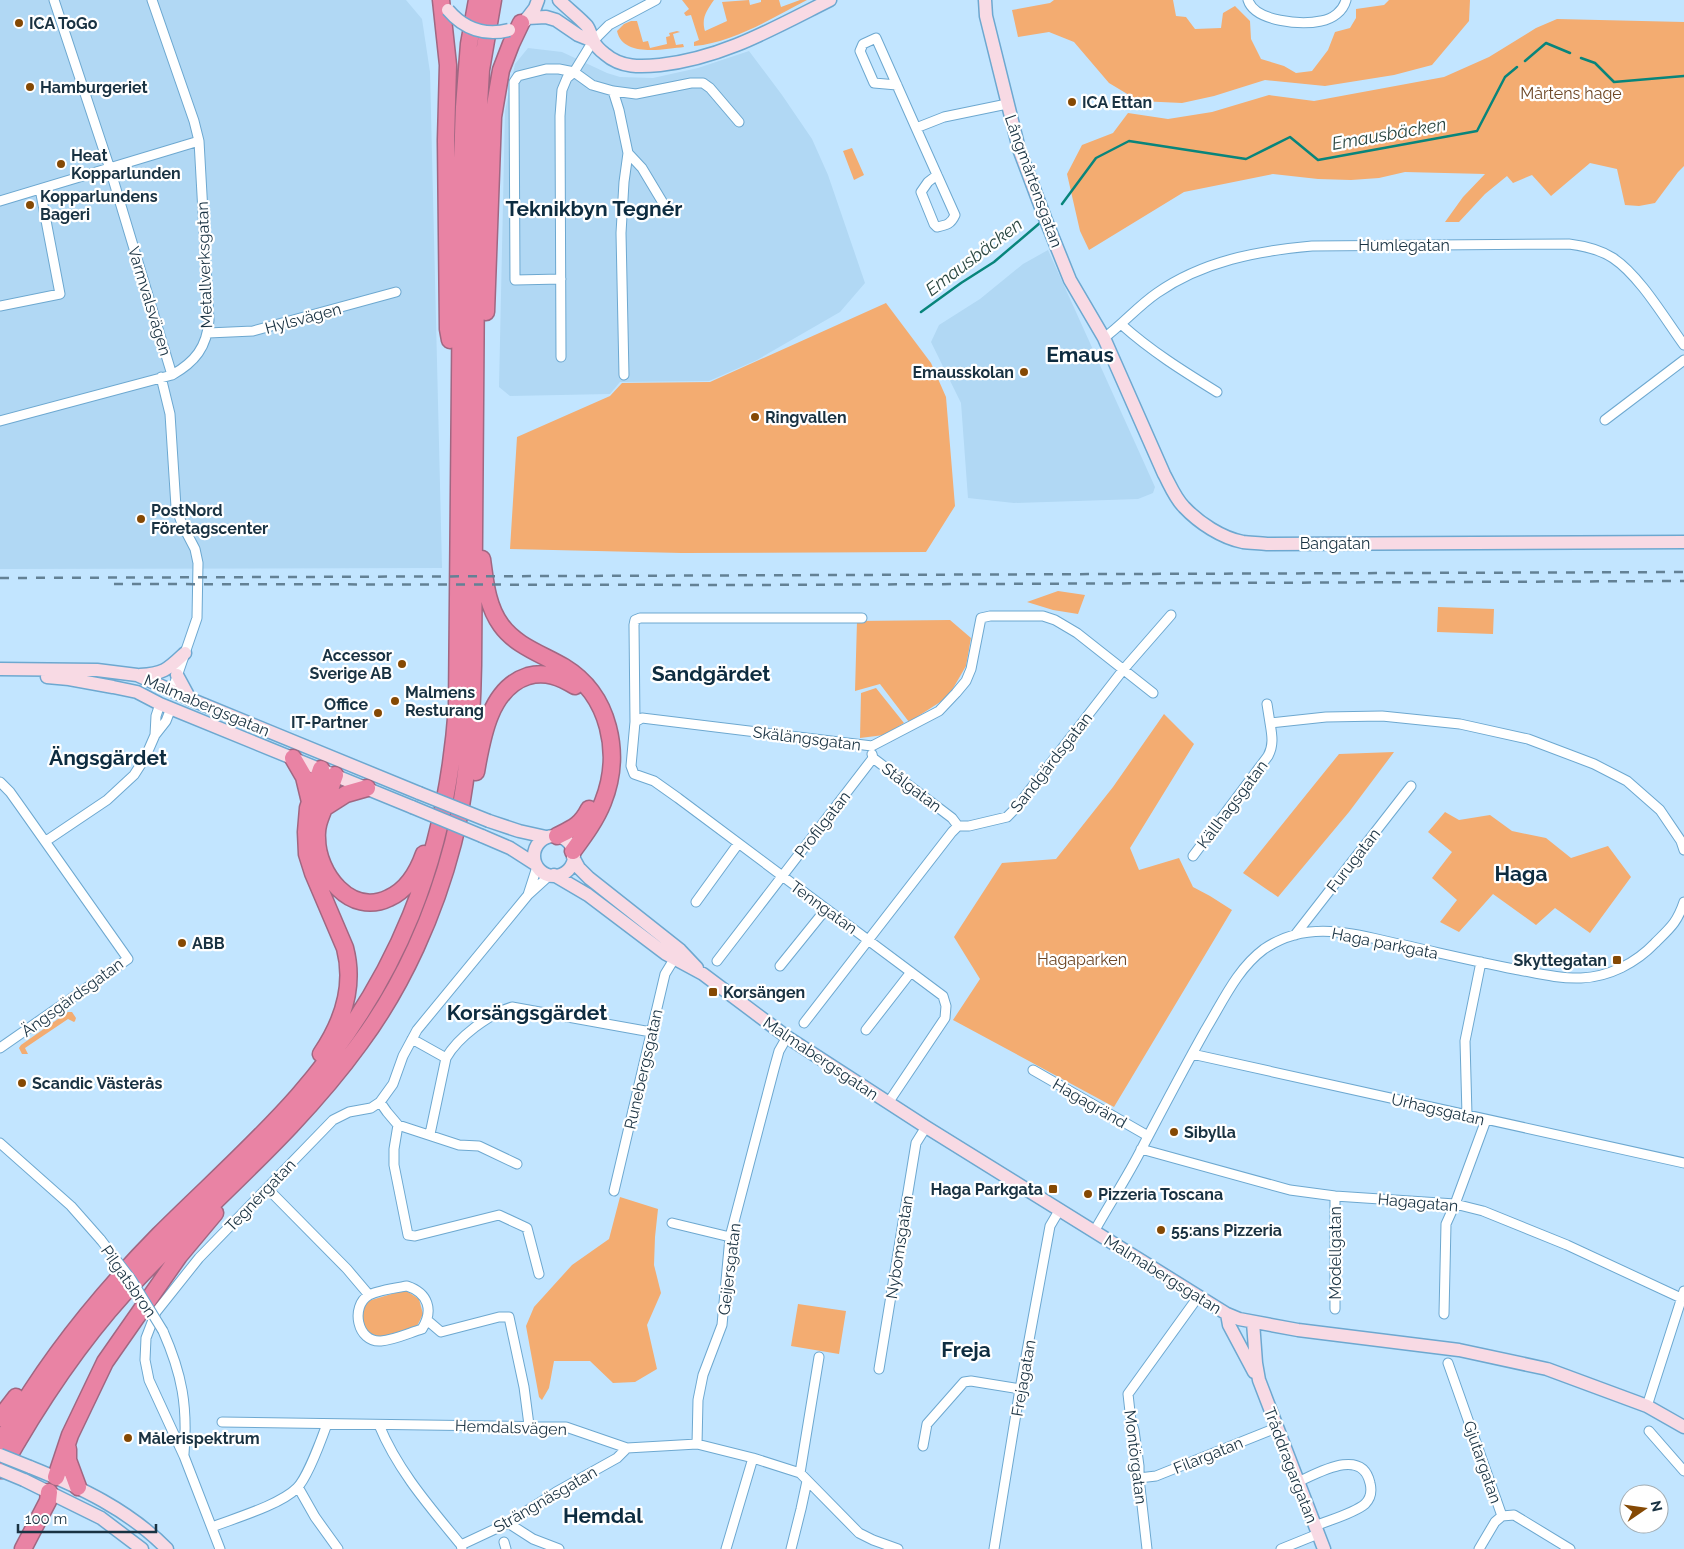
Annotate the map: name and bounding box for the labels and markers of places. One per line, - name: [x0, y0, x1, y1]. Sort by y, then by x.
- place label: ICA ToGo: [29, 14, 98, 33]
- marker: ICA ToGo: [13, 17, 25, 29]
- place label: Hamburgeriet: [40, 78, 148, 97]
- marker: Hamburgeriet: [24, 81, 36, 93]
- place label: ICA Ettan: [1082, 93, 1152, 112]
- marker: ICA Ettan: [1066, 96, 1078, 108]
- place label: Heat Kopparlunden: [71, 146, 181, 183]
- marker: Heat Kopparlunden: [55, 158, 67, 170]
- place label: Kopparlundens Bageri: [40, 187, 158, 224]
- marker: Kopparlundens Bageri: [24, 199, 36, 211]
- place label: Emausskolan: [913, 363, 1014, 382]
- marker: Emausskolan: [1018, 366, 1030, 378]
- place label: Ringvallen: [765, 408, 847, 427]
- marker: Ringvallen: [749, 411, 761, 423]
- place label: PostNord Företagscenter: [151, 501, 268, 538]
- marker: PostNord Företagscenter: [135, 513, 147, 525]
- place label: Accessor Sverige AB: [309, 646, 392, 683]
- marker: Accessor Sverige AB: [396, 658, 408, 670]
- place label: Malmens Resturang: [405, 683, 484, 720]
- place label: Office IT-Partner: [291, 695, 368, 732]
- marker: Malmens Resturang: [389, 695, 401, 707]
- marker: Office IT-Partner: [372, 707, 384, 719]
- place label: ABB: [192, 934, 225, 953]
- marker: ABB: [176, 937, 188, 949]
- place label: Skyttegatan: [1514, 951, 1607, 970]
- marker: Skyttegatan: [1611, 954, 1623, 966]
- place label: Korsängen: [723, 983, 805, 1002]
- marker: Korsängen: [707, 986, 719, 998]
- place label: Scandic Västerås: [32, 1074, 162, 1093]
- marker: Scandic Västerås: [16, 1077, 28, 1089]
- place label: Sibylla: [1184, 1123, 1236, 1142]
- marker: Sibylla: [1168, 1126, 1180, 1138]
- place label: Haga Parkgata: [930, 1180, 1043, 1199]
- marker: Haga Parkgata: [1047, 1183, 1059, 1195]
- place label: Pizzeria Toscana: [1098, 1185, 1223, 1204]
- marker: Pizzeria Toscana: [1082, 1188, 1094, 1200]
- place label: 55:ans Pizzeria: [1171, 1221, 1282, 1240]
- marker: 55:ans Pizzeria: [1155, 1224, 1167, 1236]
- place label: Målerispektrum: [138, 1429, 260, 1448]
- marker: Målerispektrum: [122, 1432, 134, 1444]

